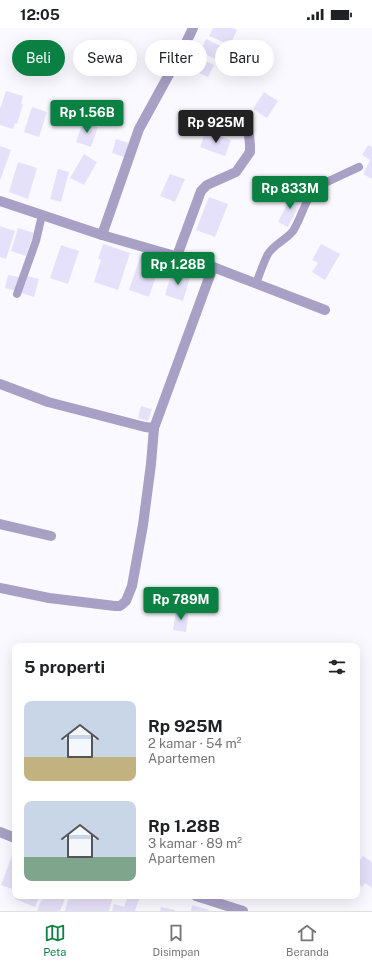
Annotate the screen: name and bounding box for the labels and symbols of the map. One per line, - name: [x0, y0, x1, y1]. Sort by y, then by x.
- pin: Rp 1.56B: [46, 100, 128, 134]
- pin: Rp 925M: [179, 110, 253, 144]
- pin: Rp 833M: [253, 176, 327, 210]
- pin: Rp 1.28B: [137, 252, 219, 286]
- pin: Rp 789M: [144, 587, 218, 621]

